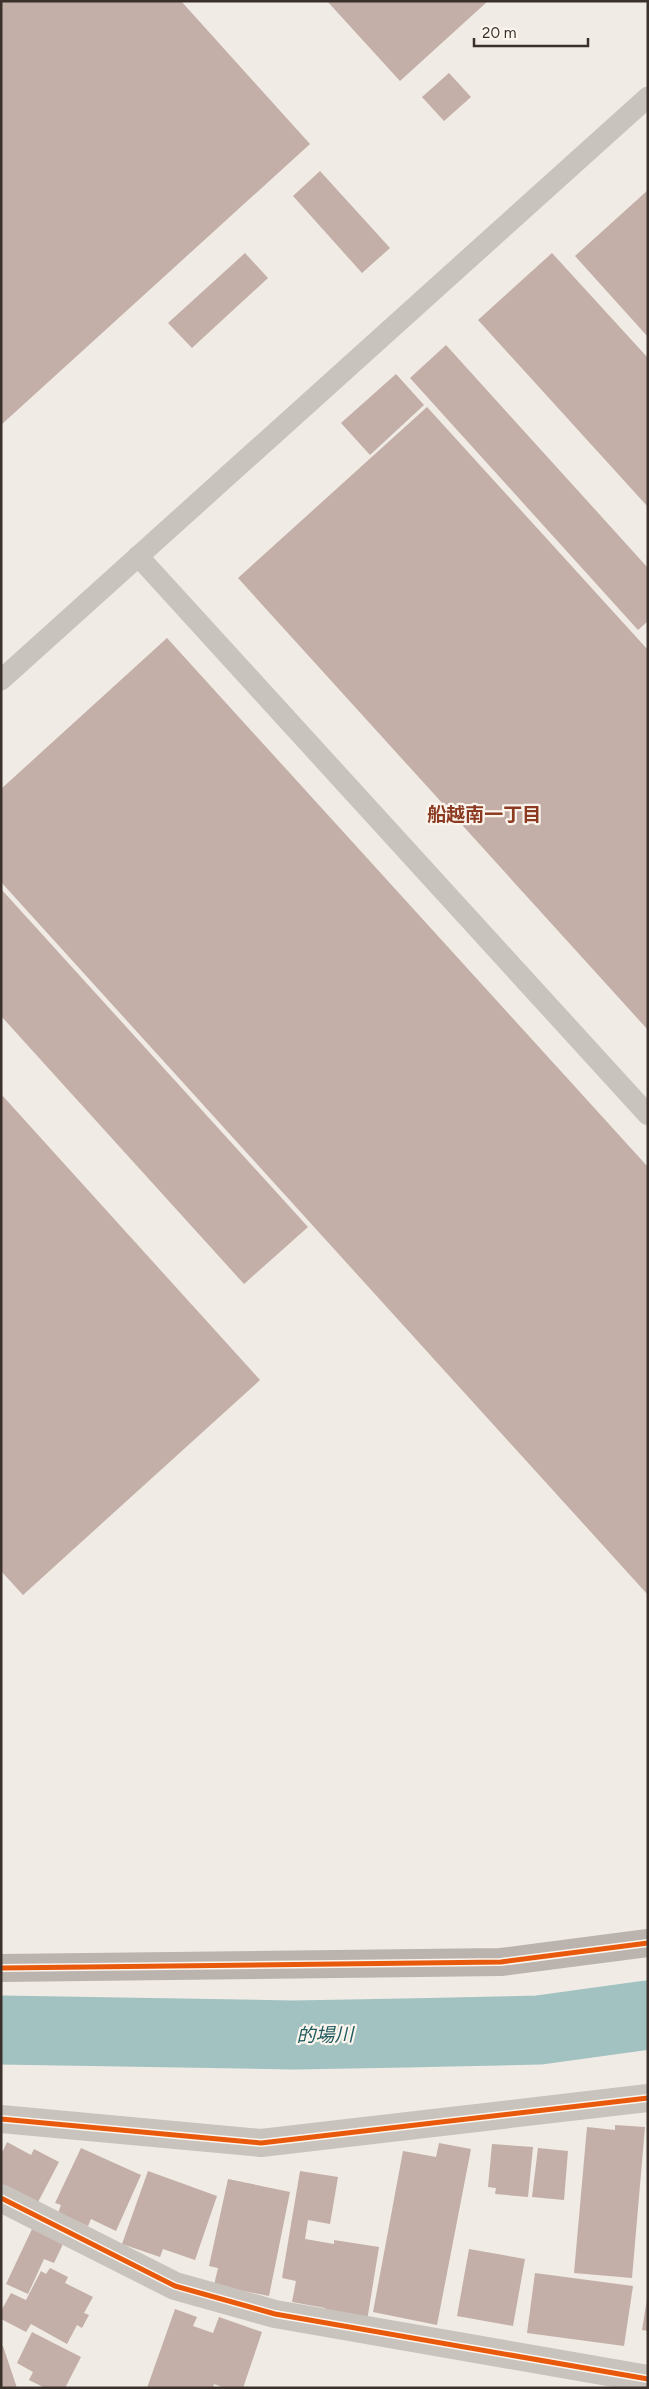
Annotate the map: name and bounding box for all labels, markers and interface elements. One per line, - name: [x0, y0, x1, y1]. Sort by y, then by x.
- scale bar: [474, 15, 588, 47]
- text: 20 m: [482, 24, 516, 42]
- district label: 船越南一丁目: [427, 803, 541, 826]
- water label: 的場川: [296, 2023, 356, 2047]

